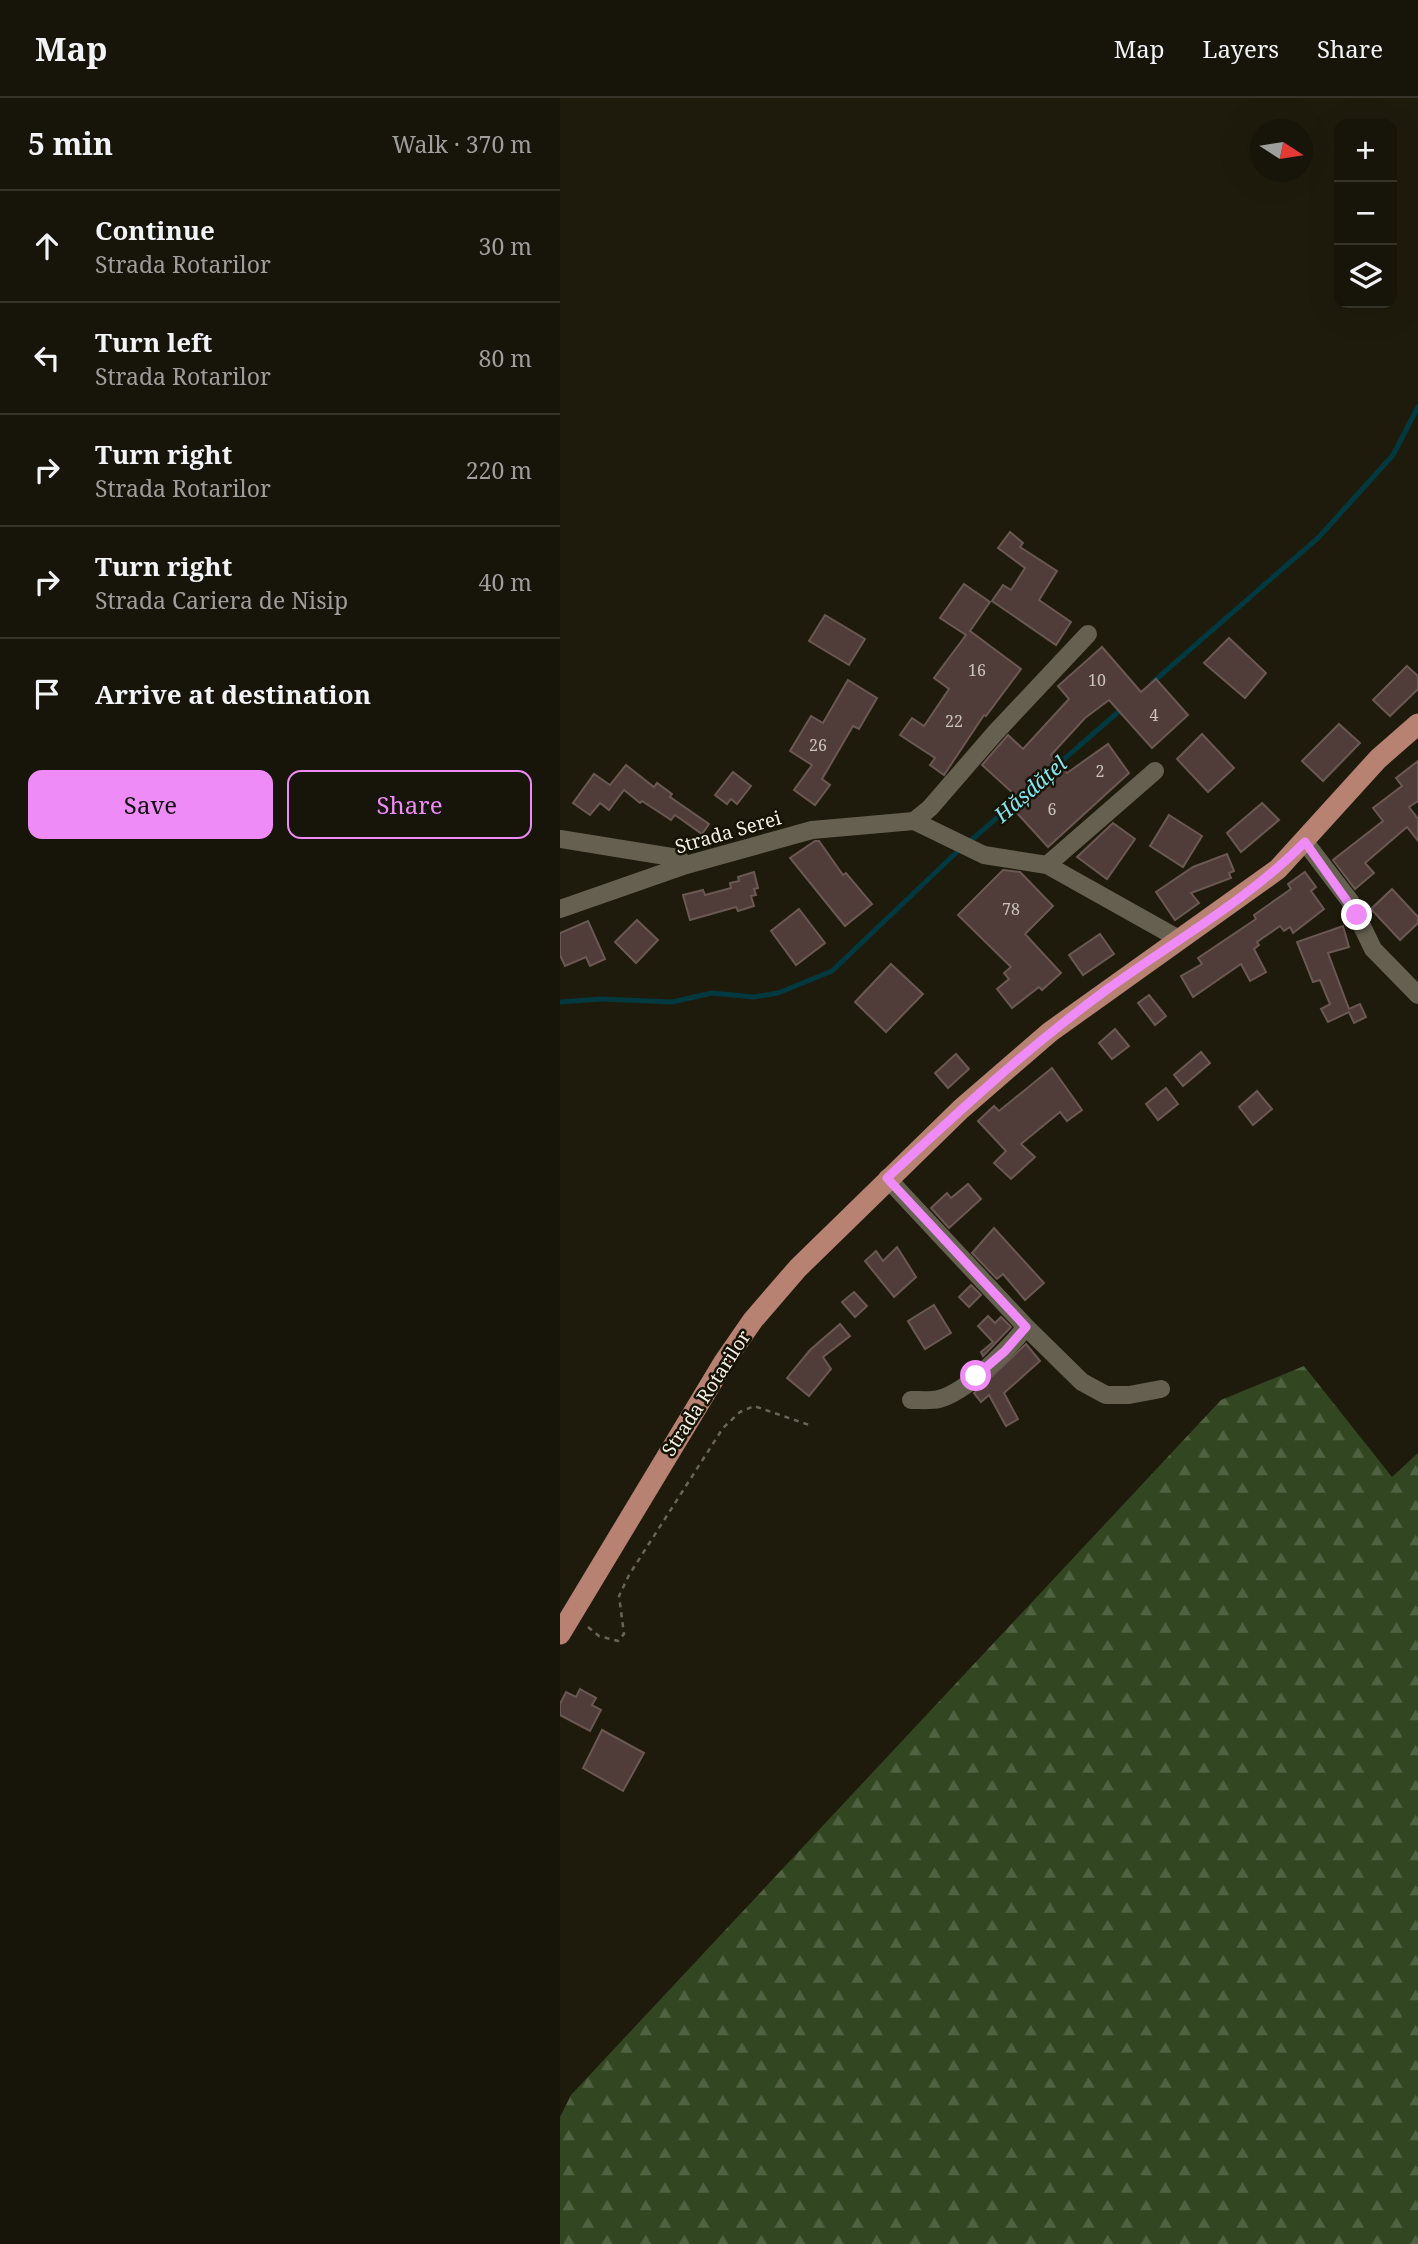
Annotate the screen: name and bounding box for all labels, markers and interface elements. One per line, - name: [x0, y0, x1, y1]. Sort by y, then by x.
- text: Map: [35, 26, 108, 71]
- text: Map: [1114, 32, 1165, 65]
- text: Layers: [1203, 32, 1279, 65]
- text: Share: [1317, 32, 1383, 65]
- north arrow: [1250, 119, 1313, 182]
- map controls: [1334, 119, 1397, 308]
- button: +: [1334, 119, 1397, 182]
- text: 5 min: [28, 123, 113, 164]
- text: Walk · 370 m: [392, 128, 532, 160]
- button: −: [1334, 182, 1397, 245]
- text: Continue: [95, 212, 215, 248]
- icon: ahead: [28, 227, 66, 265]
- text: 30 m: [479, 230, 532, 262]
- button: layers: [1334, 245, 1397, 308]
- text: Strada Rotarilor: [95, 248, 271, 280]
- text: Turn left: [95, 324, 212, 360]
- icon: left: [28, 339, 66, 377]
- text: 80 m: [479, 342, 532, 374]
- text: Strada Rotarilor: [95, 360, 271, 392]
- text: Turn right: [95, 436, 232, 472]
- icon: right: [28, 451, 66, 489]
- text: 220 m: [466, 454, 532, 486]
- text: Strada Rotarilor: [95, 472, 271, 504]
- text: Turn right: [95, 548, 232, 584]
- icon: right: [28, 563, 66, 601]
- text: 40 m: [479, 566, 532, 598]
- text: Strada Cariera de Nisip: [95, 584, 348, 616]
- house number: 16: [968, 659, 986, 681]
- house number: 10: [1088, 669, 1106, 691]
- icon: arrive: [28, 675, 66, 713]
- text: Arrive at destination: [95, 676, 371, 712]
- house number: 4: [1150, 704, 1159, 726]
- house number: 22: [945, 710, 963, 732]
- house number: 26: [809, 734, 827, 756]
- water label: Hășdățel: [987, 749, 1073, 829]
- house number: 2: [1096, 760, 1104, 782]
- button: Save: [28, 770, 273, 839]
- button: Share: [287, 770, 532, 839]
- house number: 6: [1048, 798, 1057, 820]
- street label: Strada Serei: [672, 804, 784, 860]
- house number: 78: [1002, 898, 1020, 920]
- route end: [1341, 899, 1372, 930]
- street label: Strada Rotarilor: [656, 1325, 756, 1461]
- route start: [960, 1360, 991, 1391]

